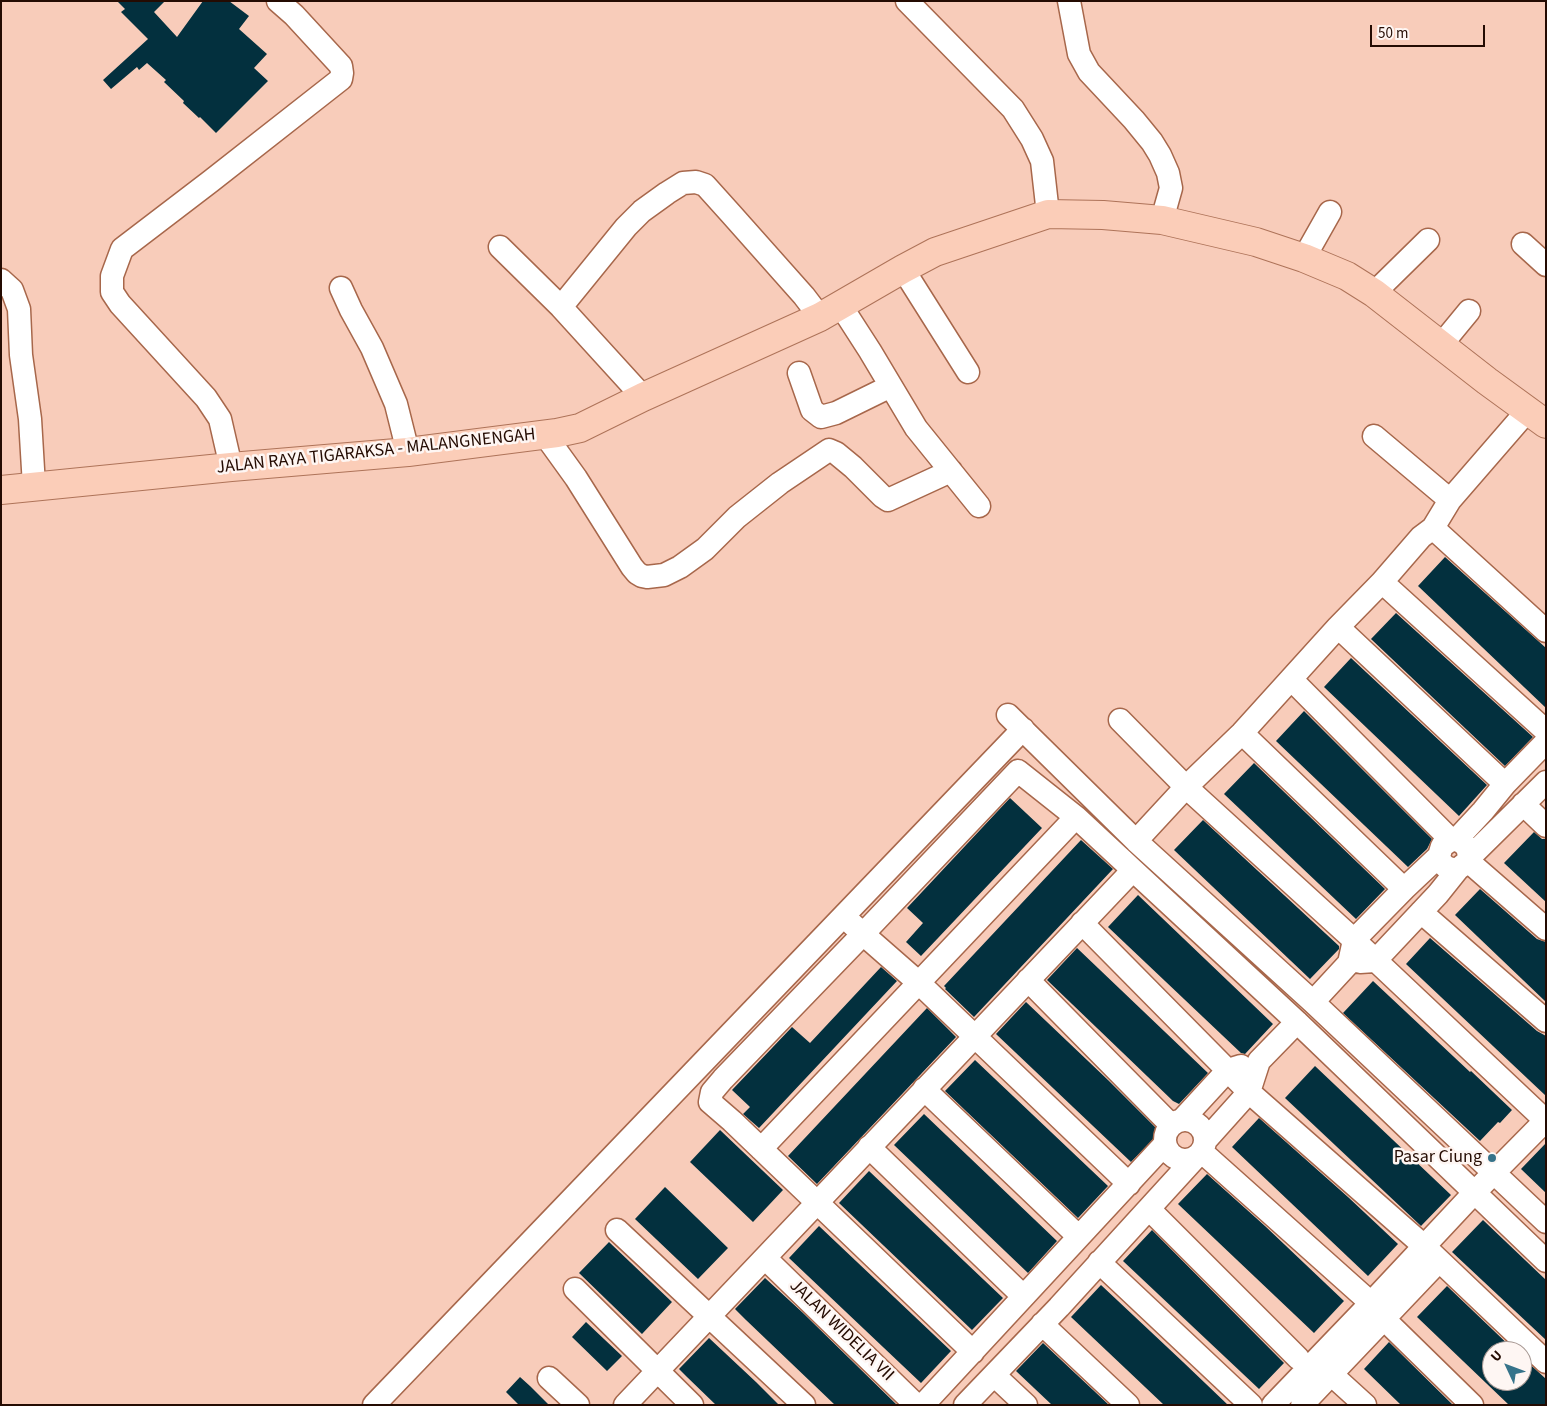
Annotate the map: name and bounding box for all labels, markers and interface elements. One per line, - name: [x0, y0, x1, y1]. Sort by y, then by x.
- scale bar: [1372, 15, 1487, 47]
- text: 50 m: [1378, 23, 1408, 44]
- street label: JALAN RAYA TIGARAKSA - MALANGNENGAH: [215, 424, 537, 480]
- place label: Pasar Ciung: [1394, 1147, 1482, 1169]
- marker: Pasar Ciung: [1486, 1152, 1498, 1164]
- street label: JALAN WIDELIA VII: [784, 1276, 898, 1386]
- north arrow: [1482, 1341, 1532, 1391]
- text: U: [1486, 1346, 1507, 1367]

